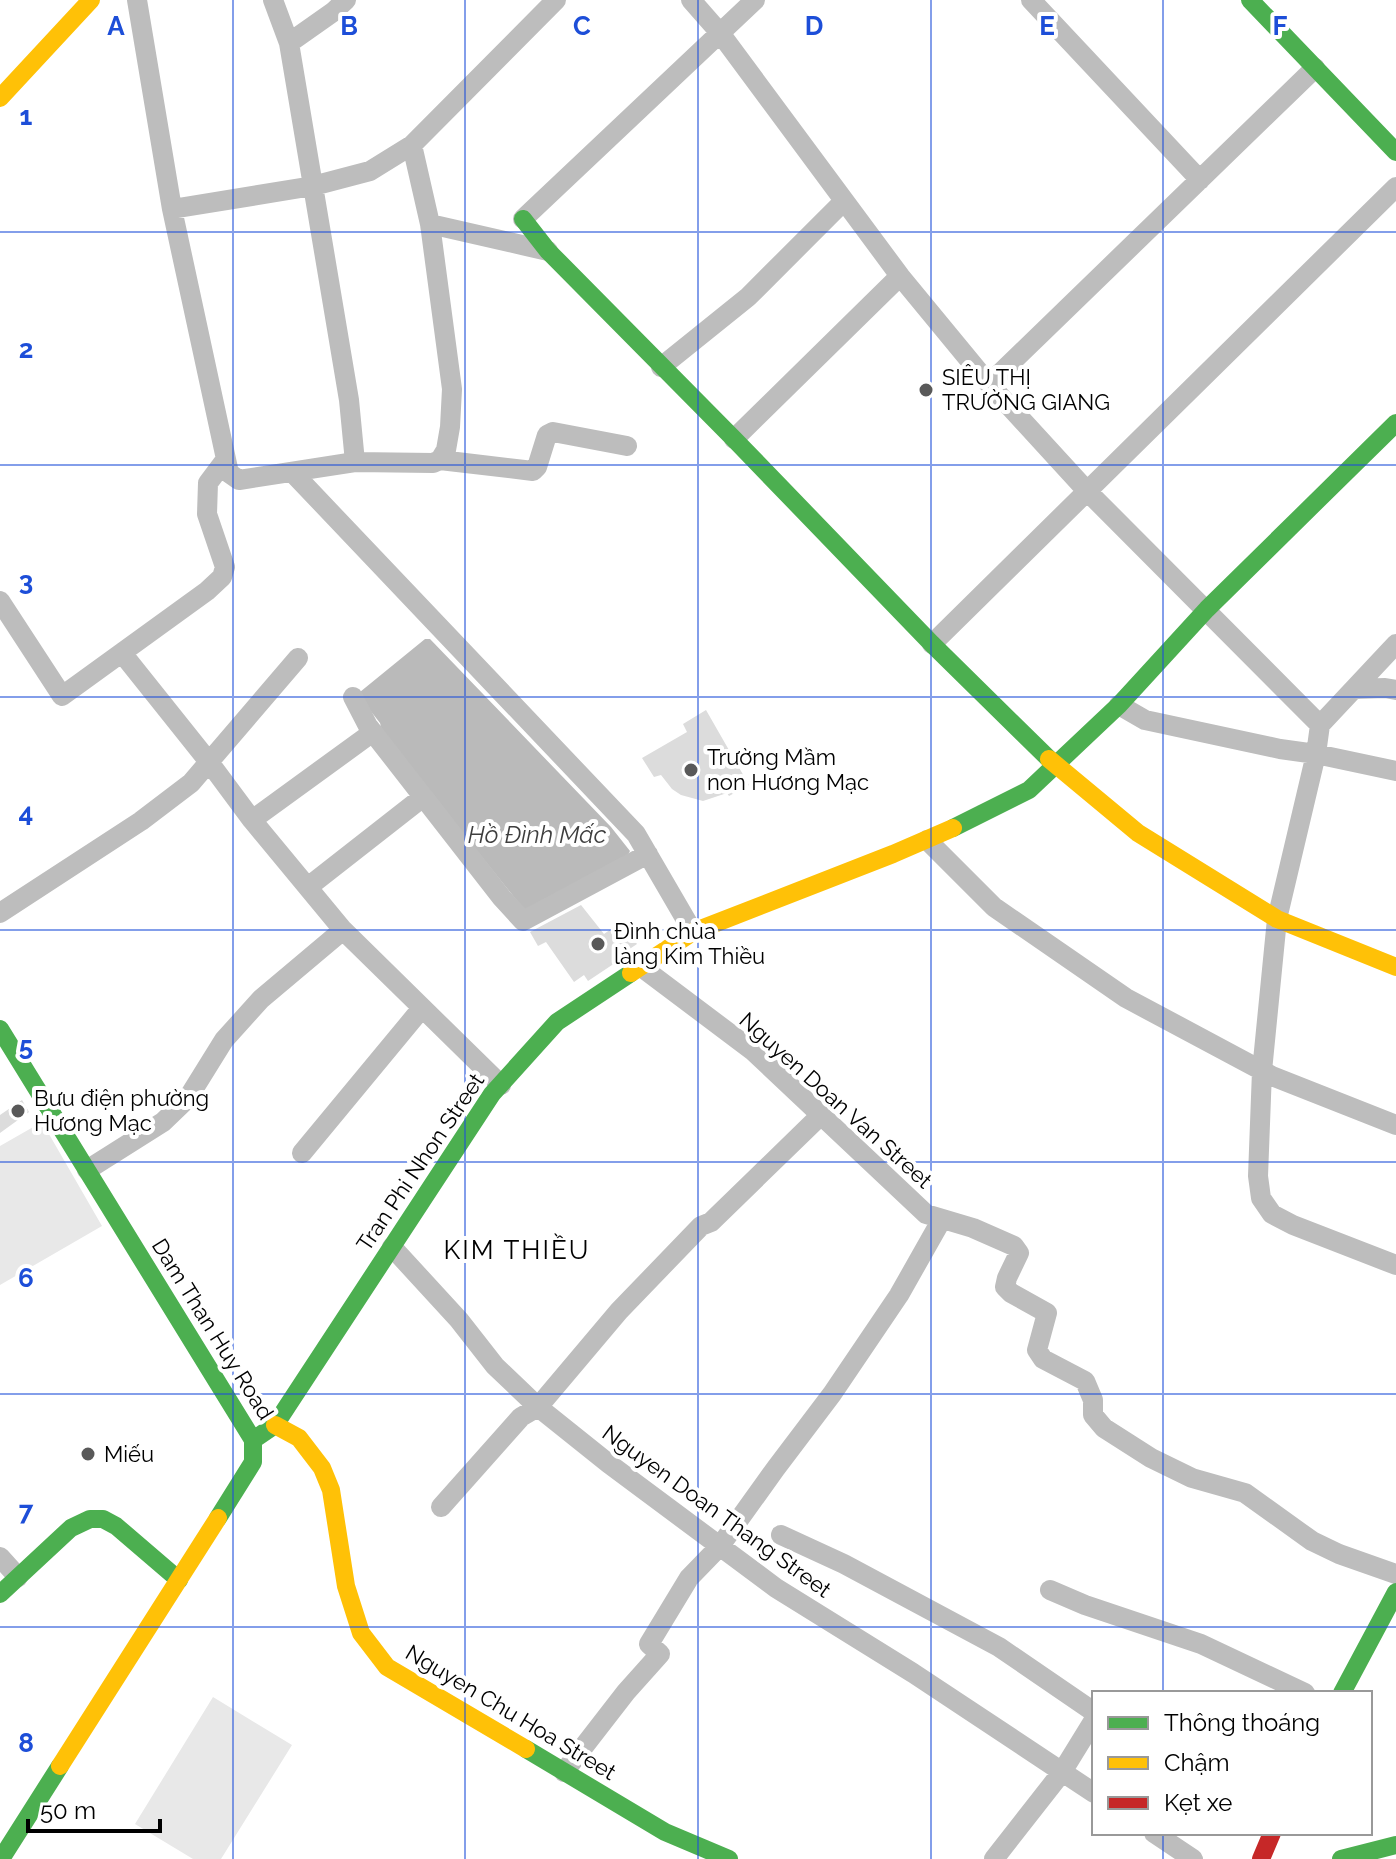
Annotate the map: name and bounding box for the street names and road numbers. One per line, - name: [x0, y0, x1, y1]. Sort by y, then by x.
- street label: Nguyen Doan Van Street: [734, 1007, 938, 1194]
- street label: Tran Phi Nhon Street: [351, 1068, 490, 1256]
- street label: Dam Than Huy Road: [147, 1234, 279, 1424]
- street label: Nguyen Doan Thang Street: [598, 1419, 837, 1603]
- street label: Nguyen Chu Hoa Street: [401, 1639, 621, 1785]

